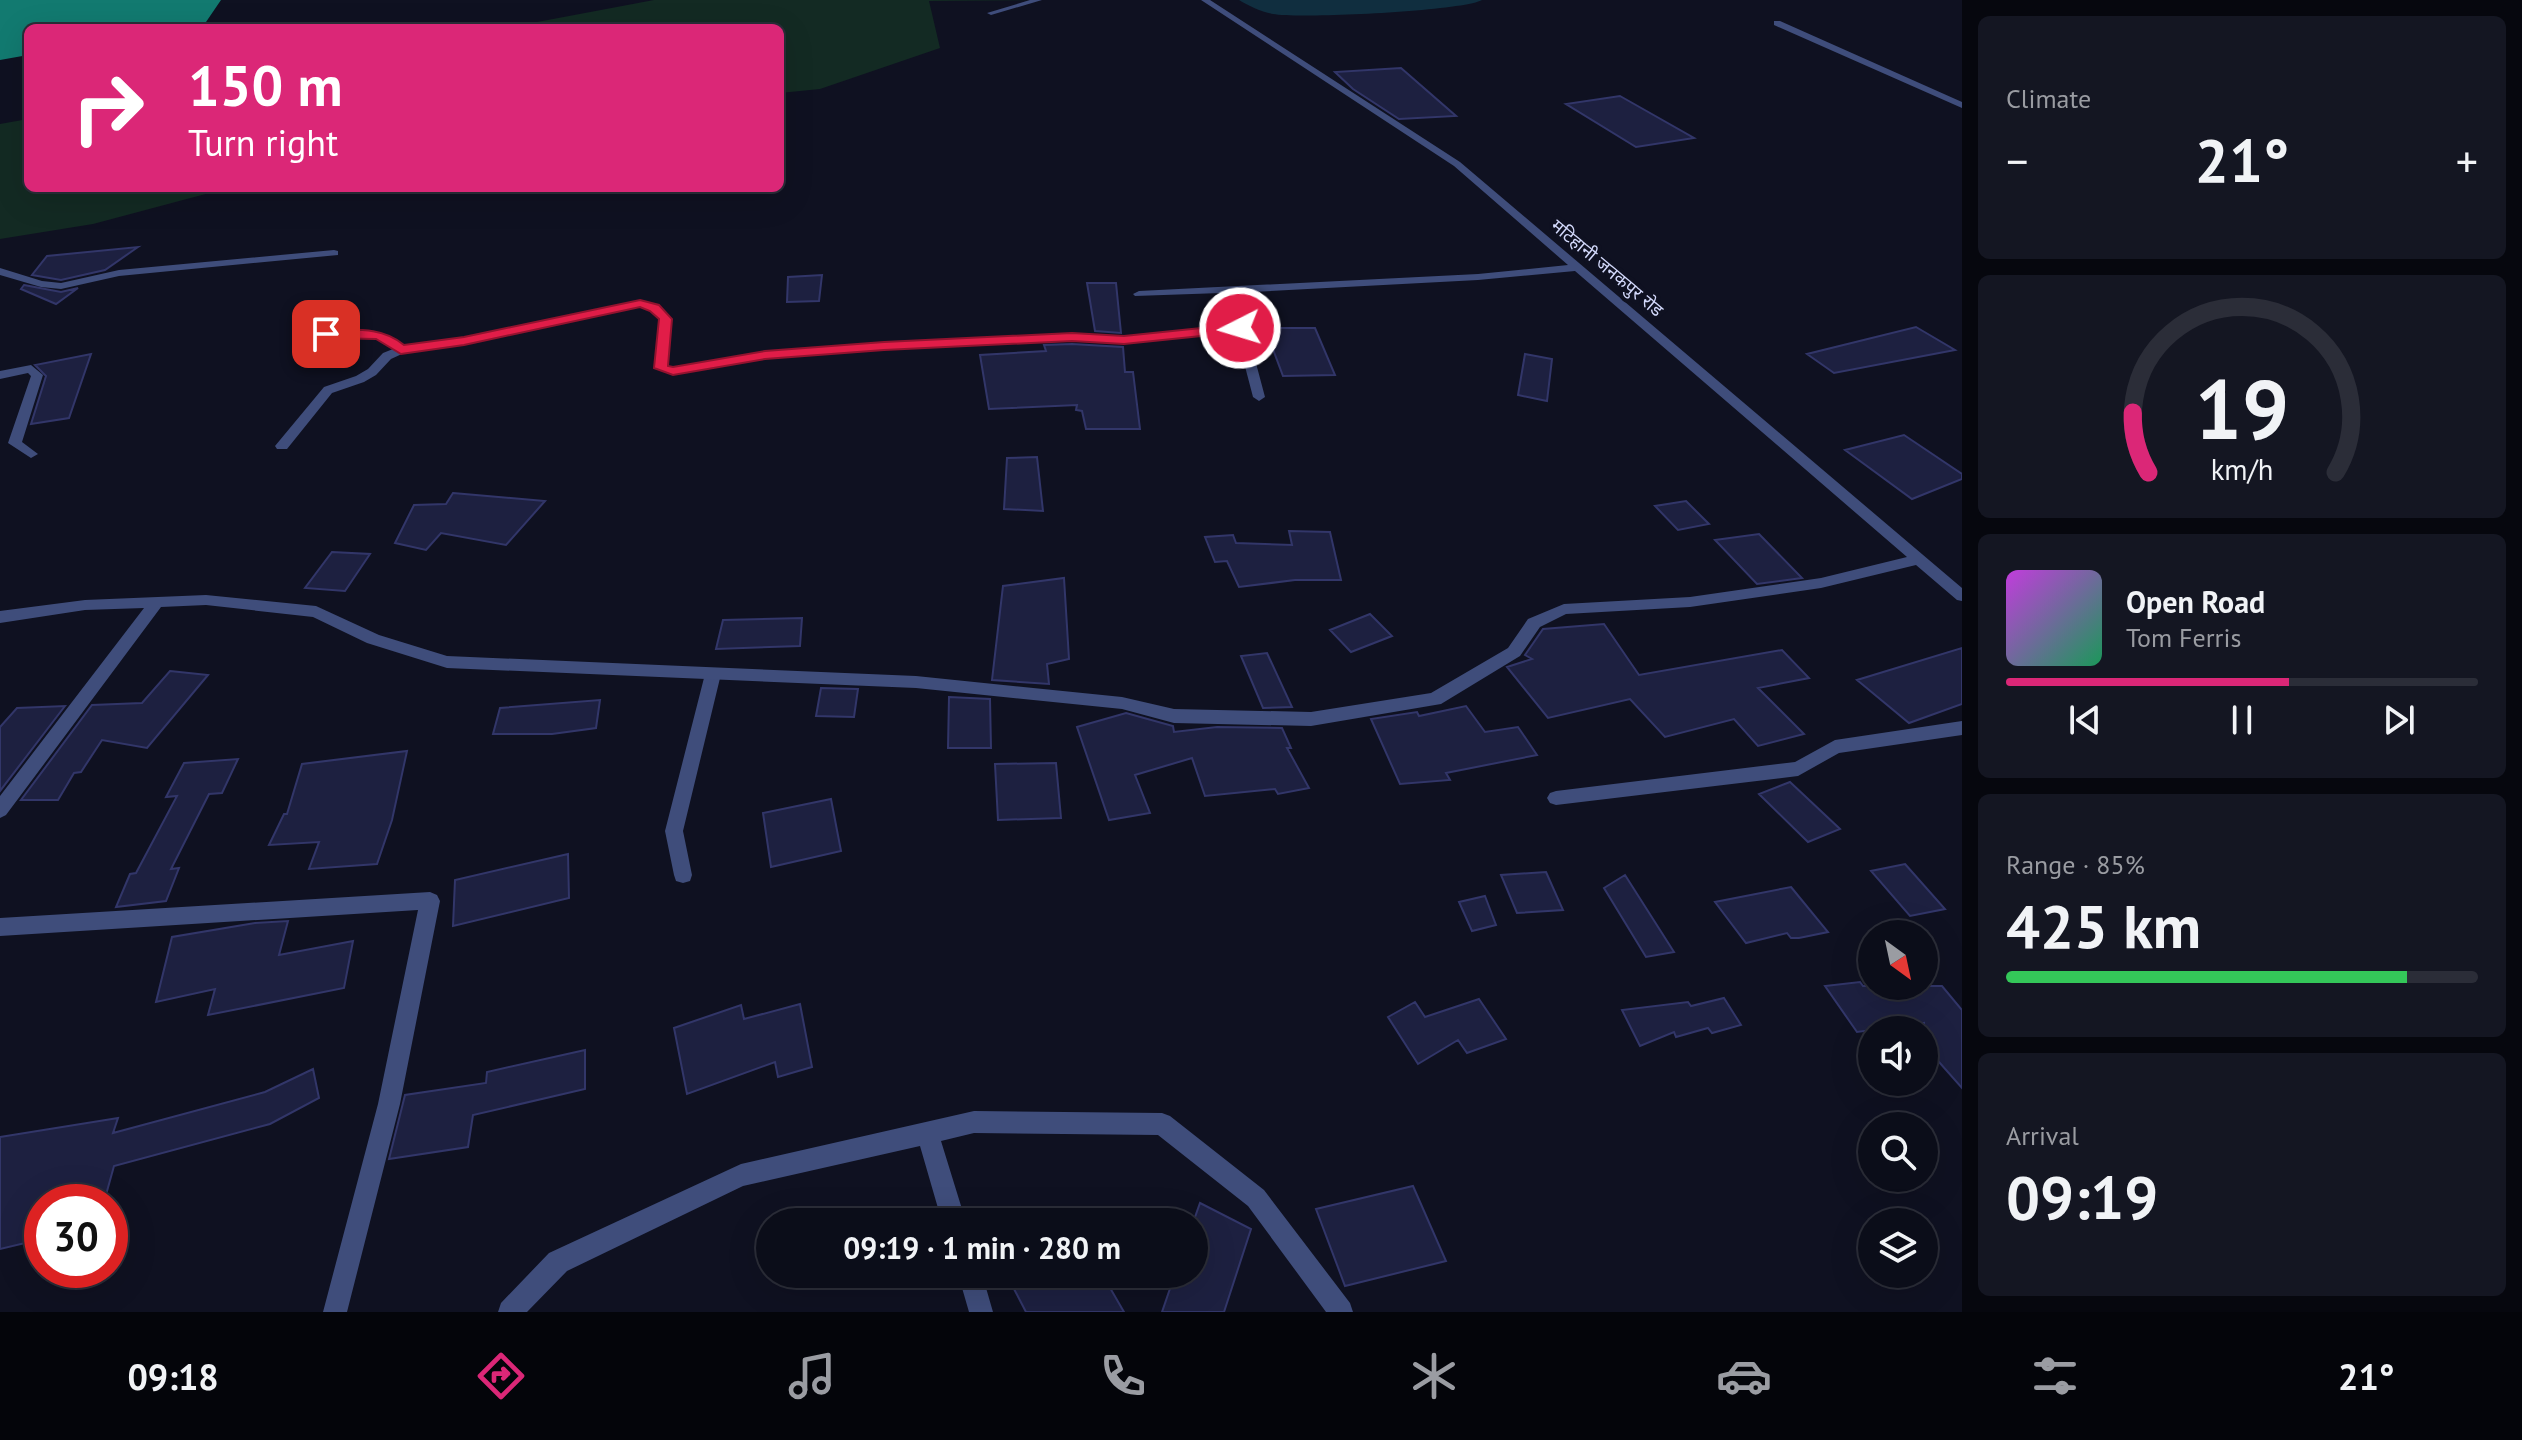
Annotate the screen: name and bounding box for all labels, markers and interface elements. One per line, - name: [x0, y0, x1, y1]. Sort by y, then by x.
- text: 150 m: [188, 49, 343, 121]
- icon: right: [56, 56, 160, 160]
- text: Climate: [2006, 82, 2091, 115]
- text: Turn right: [188, 119, 338, 166]
- text: 21°: [2195, 121, 2289, 199]
- text: −: [2006, 132, 2028, 189]
- text: +: [2456, 132, 2478, 189]
- street label: मटिहानी जनकपुर रोड: [1546, 214, 1668, 322]
- position arrow: [1198, 286, 1282, 370]
- pin: [292, 300, 360, 368]
- icon: arrive: [304, 312, 348, 356]
- text: 19: [2195, 353, 2289, 461]
- text: km/h: [2211, 451, 2273, 488]
- text: Open Road: [2126, 582, 2265, 621]
- text: Tom Ferris: [2126, 621, 2241, 654]
- icon: previous: [2063, 698, 2107, 742]
- icon: pause: [2220, 698, 2264, 742]
- icon: next: [2377, 698, 2421, 742]
- text: Range · 85%: [2006, 848, 2145, 881]
- text: 425 km: [2006, 887, 2201, 965]
- north arrow: [1858, 920, 1938, 1000]
- map controls: [1858, 920, 1938, 1288]
- button: sound: [1858, 1016, 1938, 1096]
- button: search: [1858, 1112, 1938, 1192]
- text: Arrival: [2006, 1119, 2079, 1152]
- text: 09:19: [2006, 1158, 2158, 1236]
- speed limit sign: 30: [24, 1184, 128, 1288]
- button: layers: [1858, 1208, 1938, 1288]
- text: 09:19 · 1 min · 280 m: [843, 1228, 1121, 1267]
- icon: directions: [473, 1348, 529, 1404]
- icon: music: [784, 1348, 840, 1404]
- icon: phone: [1095, 1348, 1151, 1404]
- icon: climate: [1406, 1348, 1462, 1404]
- icon: car: [1716, 1348, 1772, 1404]
- icon: filters: [2027, 1348, 2083, 1404]
- text: 09:18: [127, 1353, 219, 1400]
- text: 21°: [2338, 1353, 2395, 1400]

